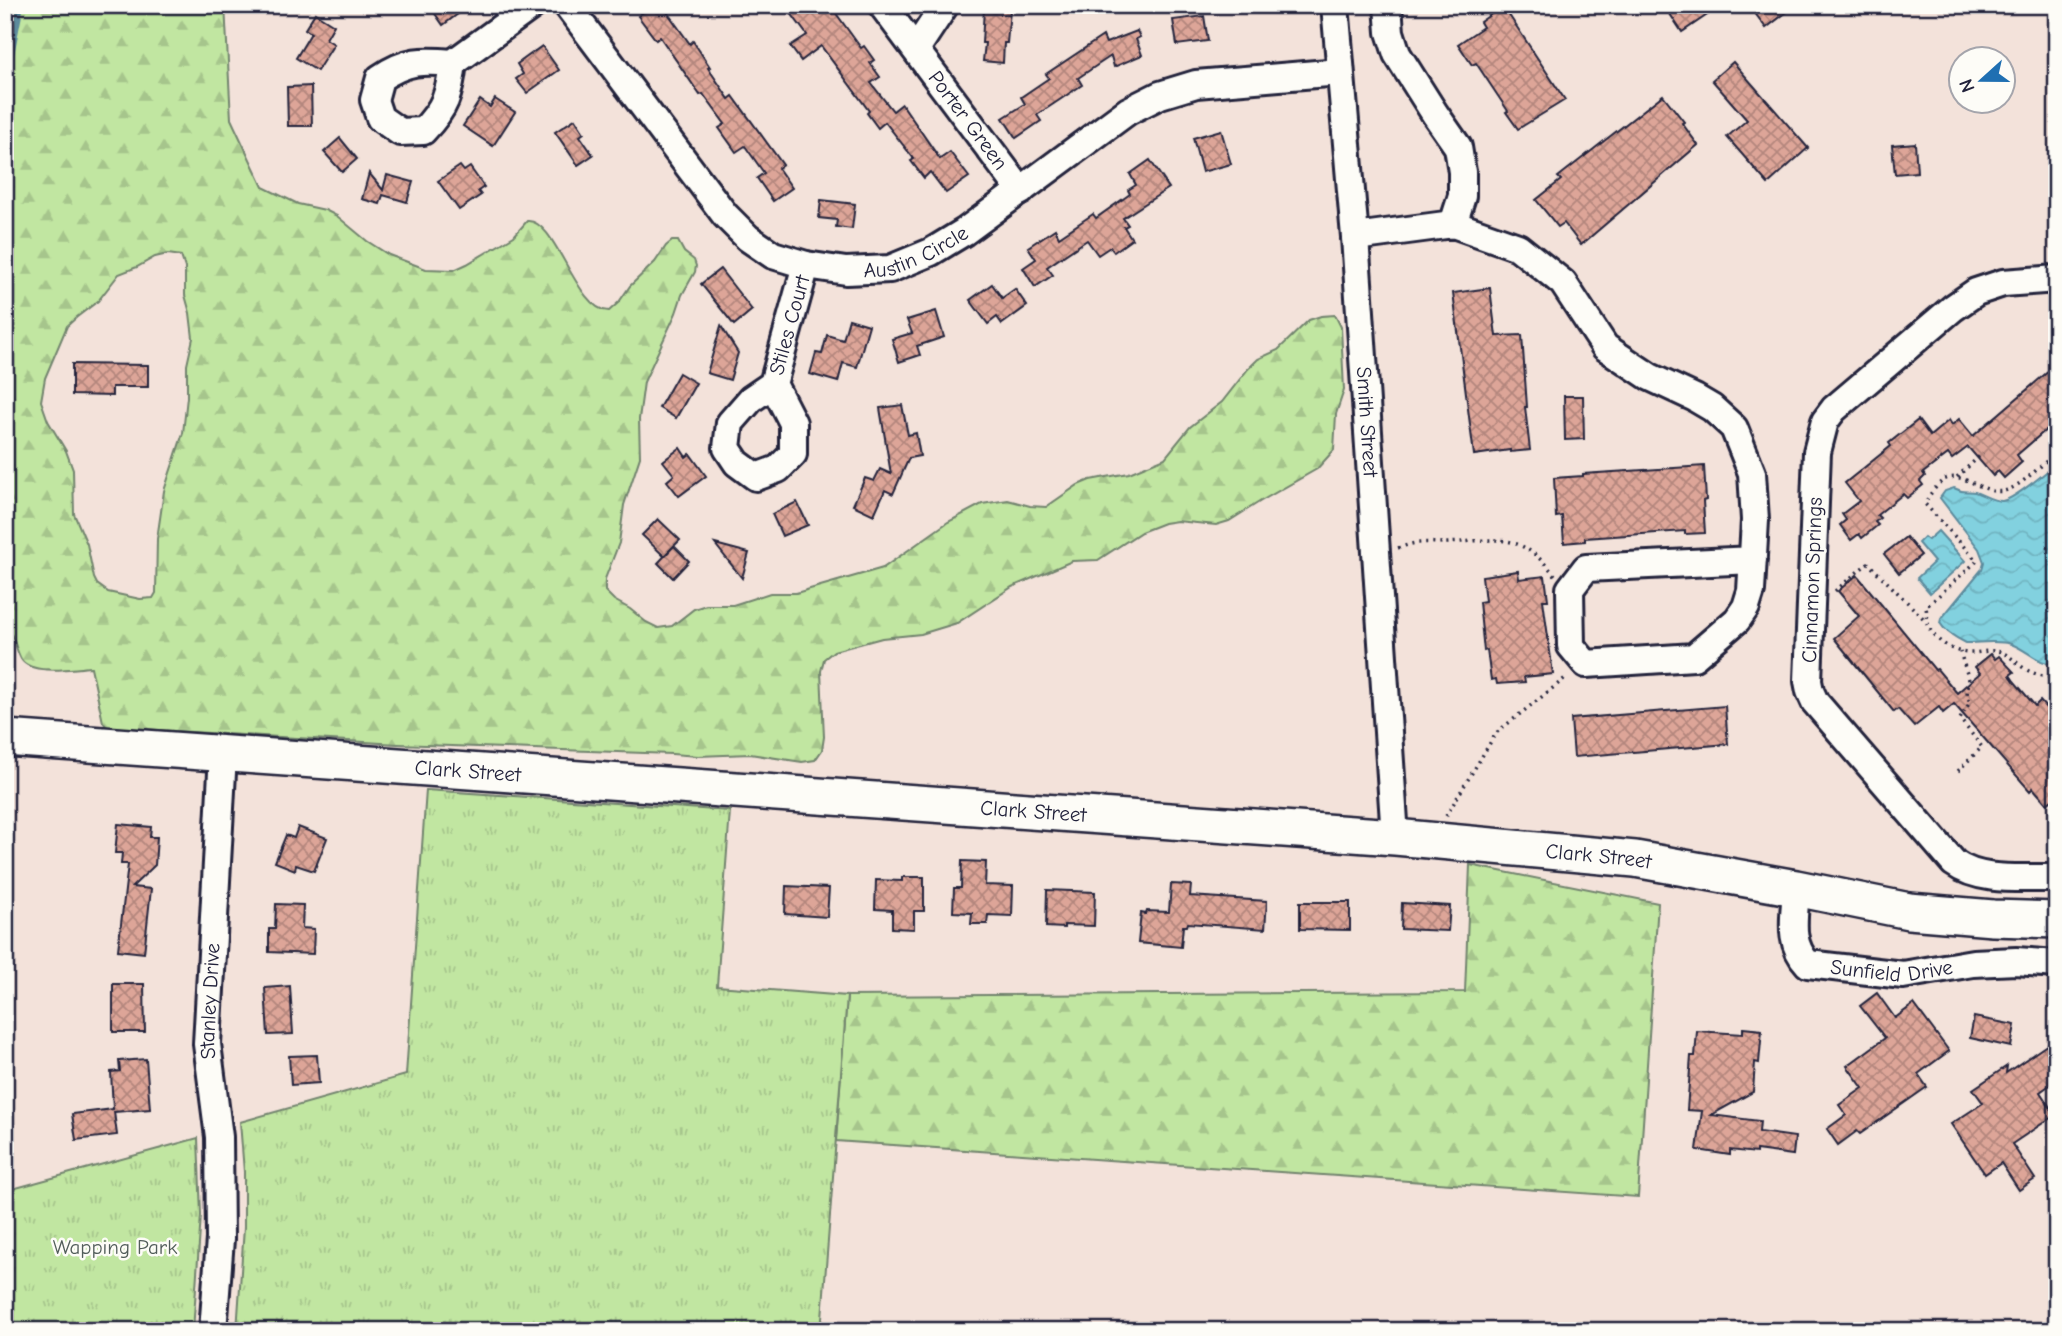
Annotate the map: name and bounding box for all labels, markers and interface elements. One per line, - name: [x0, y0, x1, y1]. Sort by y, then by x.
- north arrow: [1946, 46, 2016, 116]
- street label: Porter Green: [923, 66, 1013, 175]
- text: N: [1955, 76, 1980, 95]
- street label: Austin Circle: [863, 220, 972, 282]
- street label: Stiles Court: [764, 272, 815, 378]
- street label: Smith Street: [1352, 366, 1383, 479]
- street label: Cinnamon Springs: [1797, 497, 1827, 663]
- street label: Clark Street: [414, 755, 523, 787]
- street label: Clark Street: [979, 795, 1088, 827]
- street label: Clark Street: [1544, 839, 1655, 874]
- street label: Stanley Drive: [195, 942, 225, 1061]
- street label: Sunfield Drive: [1829, 955, 1955, 987]
- park label: Wapping Park: [53, 1235, 177, 1259]

